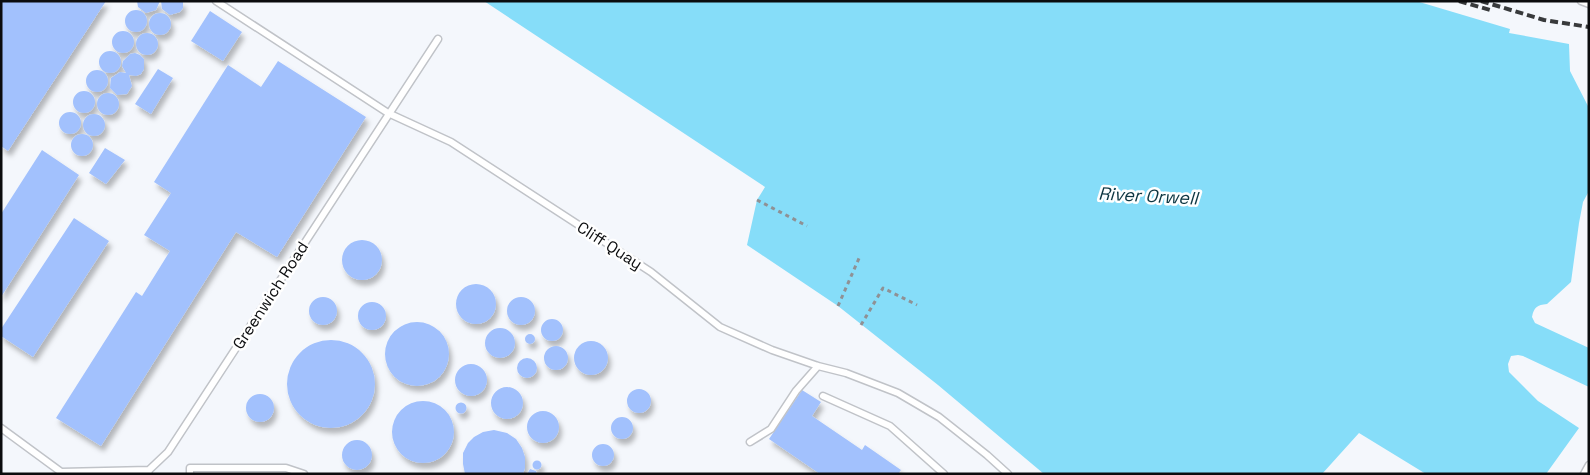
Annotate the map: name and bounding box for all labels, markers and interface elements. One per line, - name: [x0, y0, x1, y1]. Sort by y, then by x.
- water label: River Orwell: [1098, 181, 1201, 210]
- street label: Cliff Quay: [573, 217, 646, 274]
- street label: Greenwich Road: [228, 237, 313, 353]

